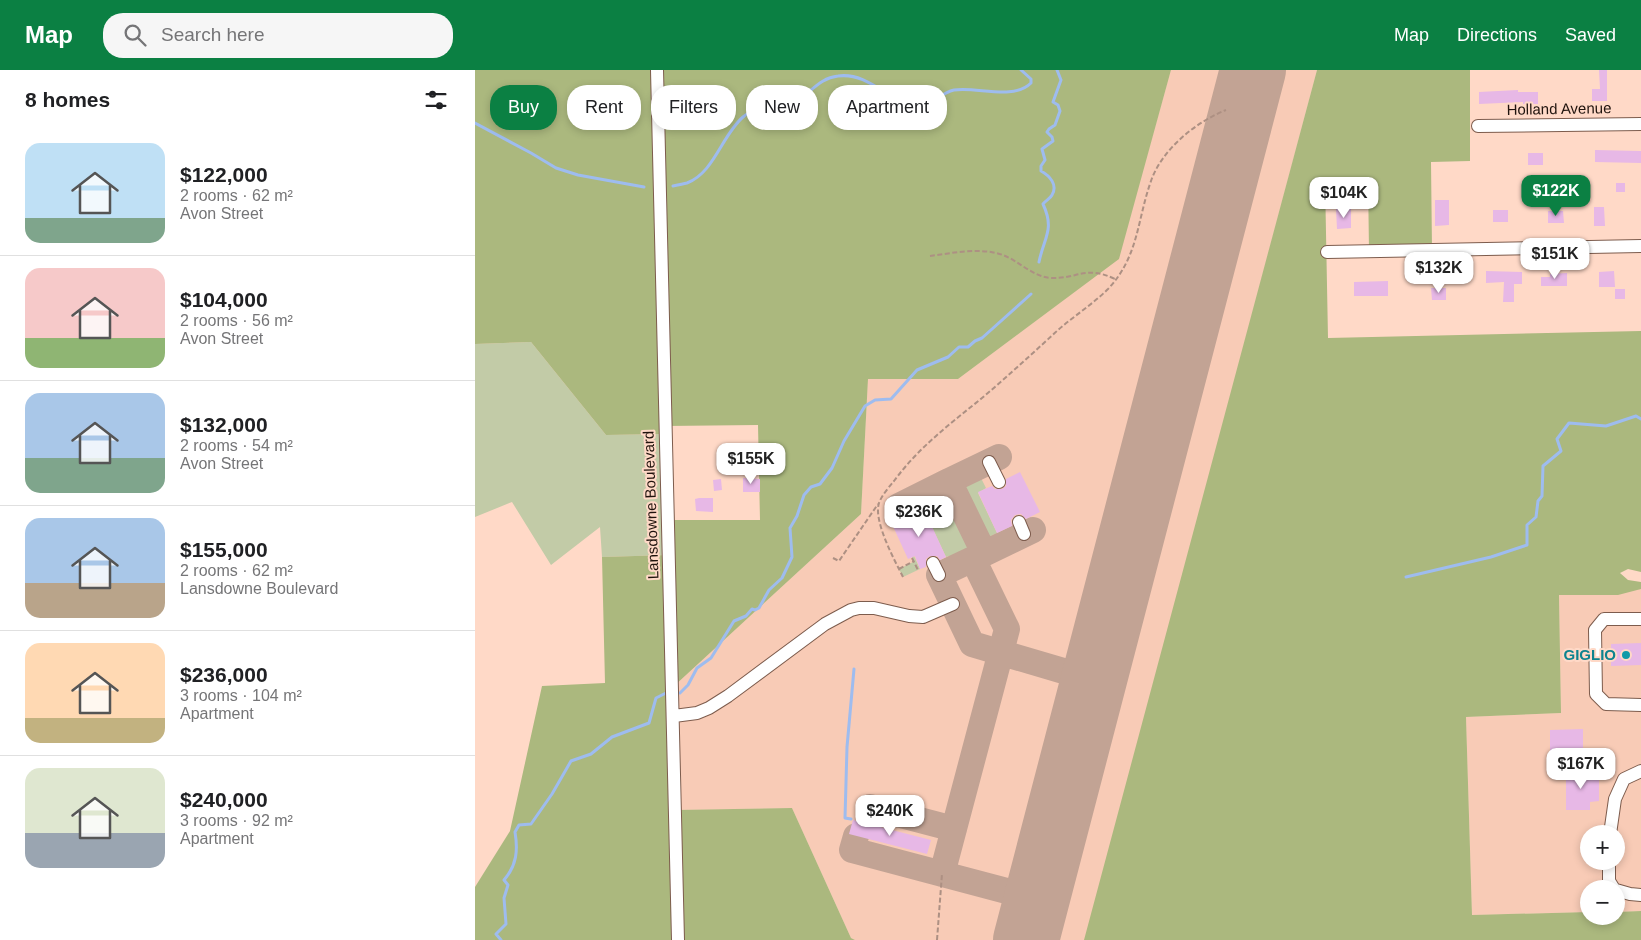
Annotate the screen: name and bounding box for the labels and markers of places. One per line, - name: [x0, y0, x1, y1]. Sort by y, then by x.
- pin: $122K: [1521, 174, 1591, 217]
- pin: $104K: [1309, 176, 1379, 219]
- pin: $151K: [1520, 238, 1590, 280]
- pin: $132K: [1404, 252, 1474, 294]
- pin: $155K: [716, 442, 786, 485]
- pin: $236K: [884, 496, 954, 538]
- place label: GIGLIO: [1564, 646, 1616, 663]
- marker: GIGLIO: [1620, 649, 1632, 661]
- pin: $167K: [1546, 748, 1616, 790]
- pin: $240K: [855, 794, 925, 837]

